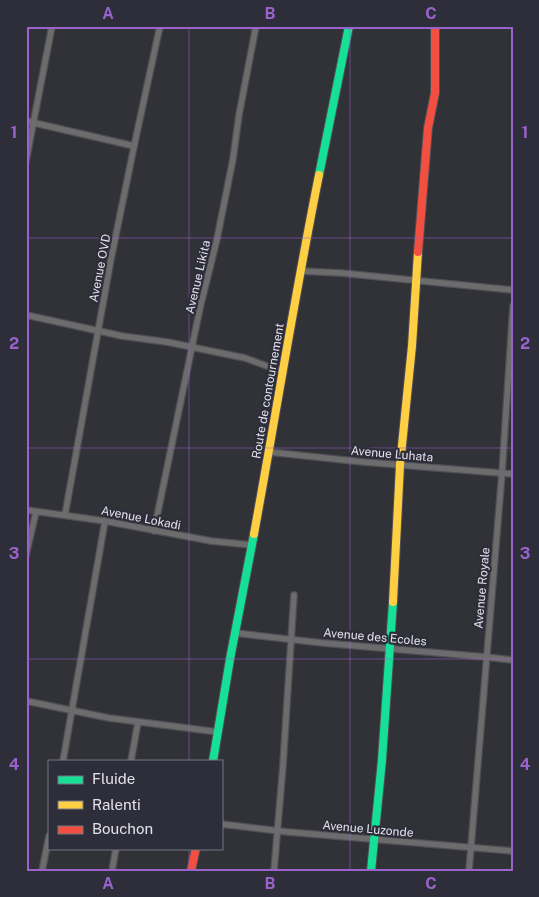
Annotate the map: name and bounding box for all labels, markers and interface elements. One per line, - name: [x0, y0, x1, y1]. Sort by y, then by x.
- text: A: [102, 4, 114, 23]
- text: B: [265, 4, 276, 23]
- text: C: [425, 4, 437, 23]
- text: 1: [11, 123, 17, 142]
- text: 1: [522, 123, 528, 142]
- street label: Avenue OVD: [87, 233, 113, 303]
- street label: Avenue Likita: [183, 239, 213, 315]
- street label: Route de contournement: [249, 322, 287, 460]
- text: 2: [9, 334, 19, 353]
- text: 2: [520, 334, 530, 353]
- street label: Avenue Luhata: [350, 443, 434, 465]
- street label: Avenue Lokadi: [100, 503, 182, 533]
- text: 3: [9, 544, 19, 563]
- text: 3: [520, 544, 530, 563]
- street label: Avenue Royale: [471, 546, 493, 629]
- street label: Avenue des Ecoles: [323, 626, 427, 648]
- text: 4: [9, 755, 20, 774]
- text: 4: [520, 755, 531, 774]
- legend: [48, 760, 222, 850]
- text: Fluide: [92, 770, 135, 787]
- text: Ralenti: [92, 796, 141, 813]
- street label: Avenue Luzonde: [322, 818, 414, 840]
- text: Bouchon: [92, 820, 153, 837]
- text: A: [102, 874, 114, 893]
- text: B: [265, 874, 276, 893]
- text: C: [425, 874, 437, 893]

